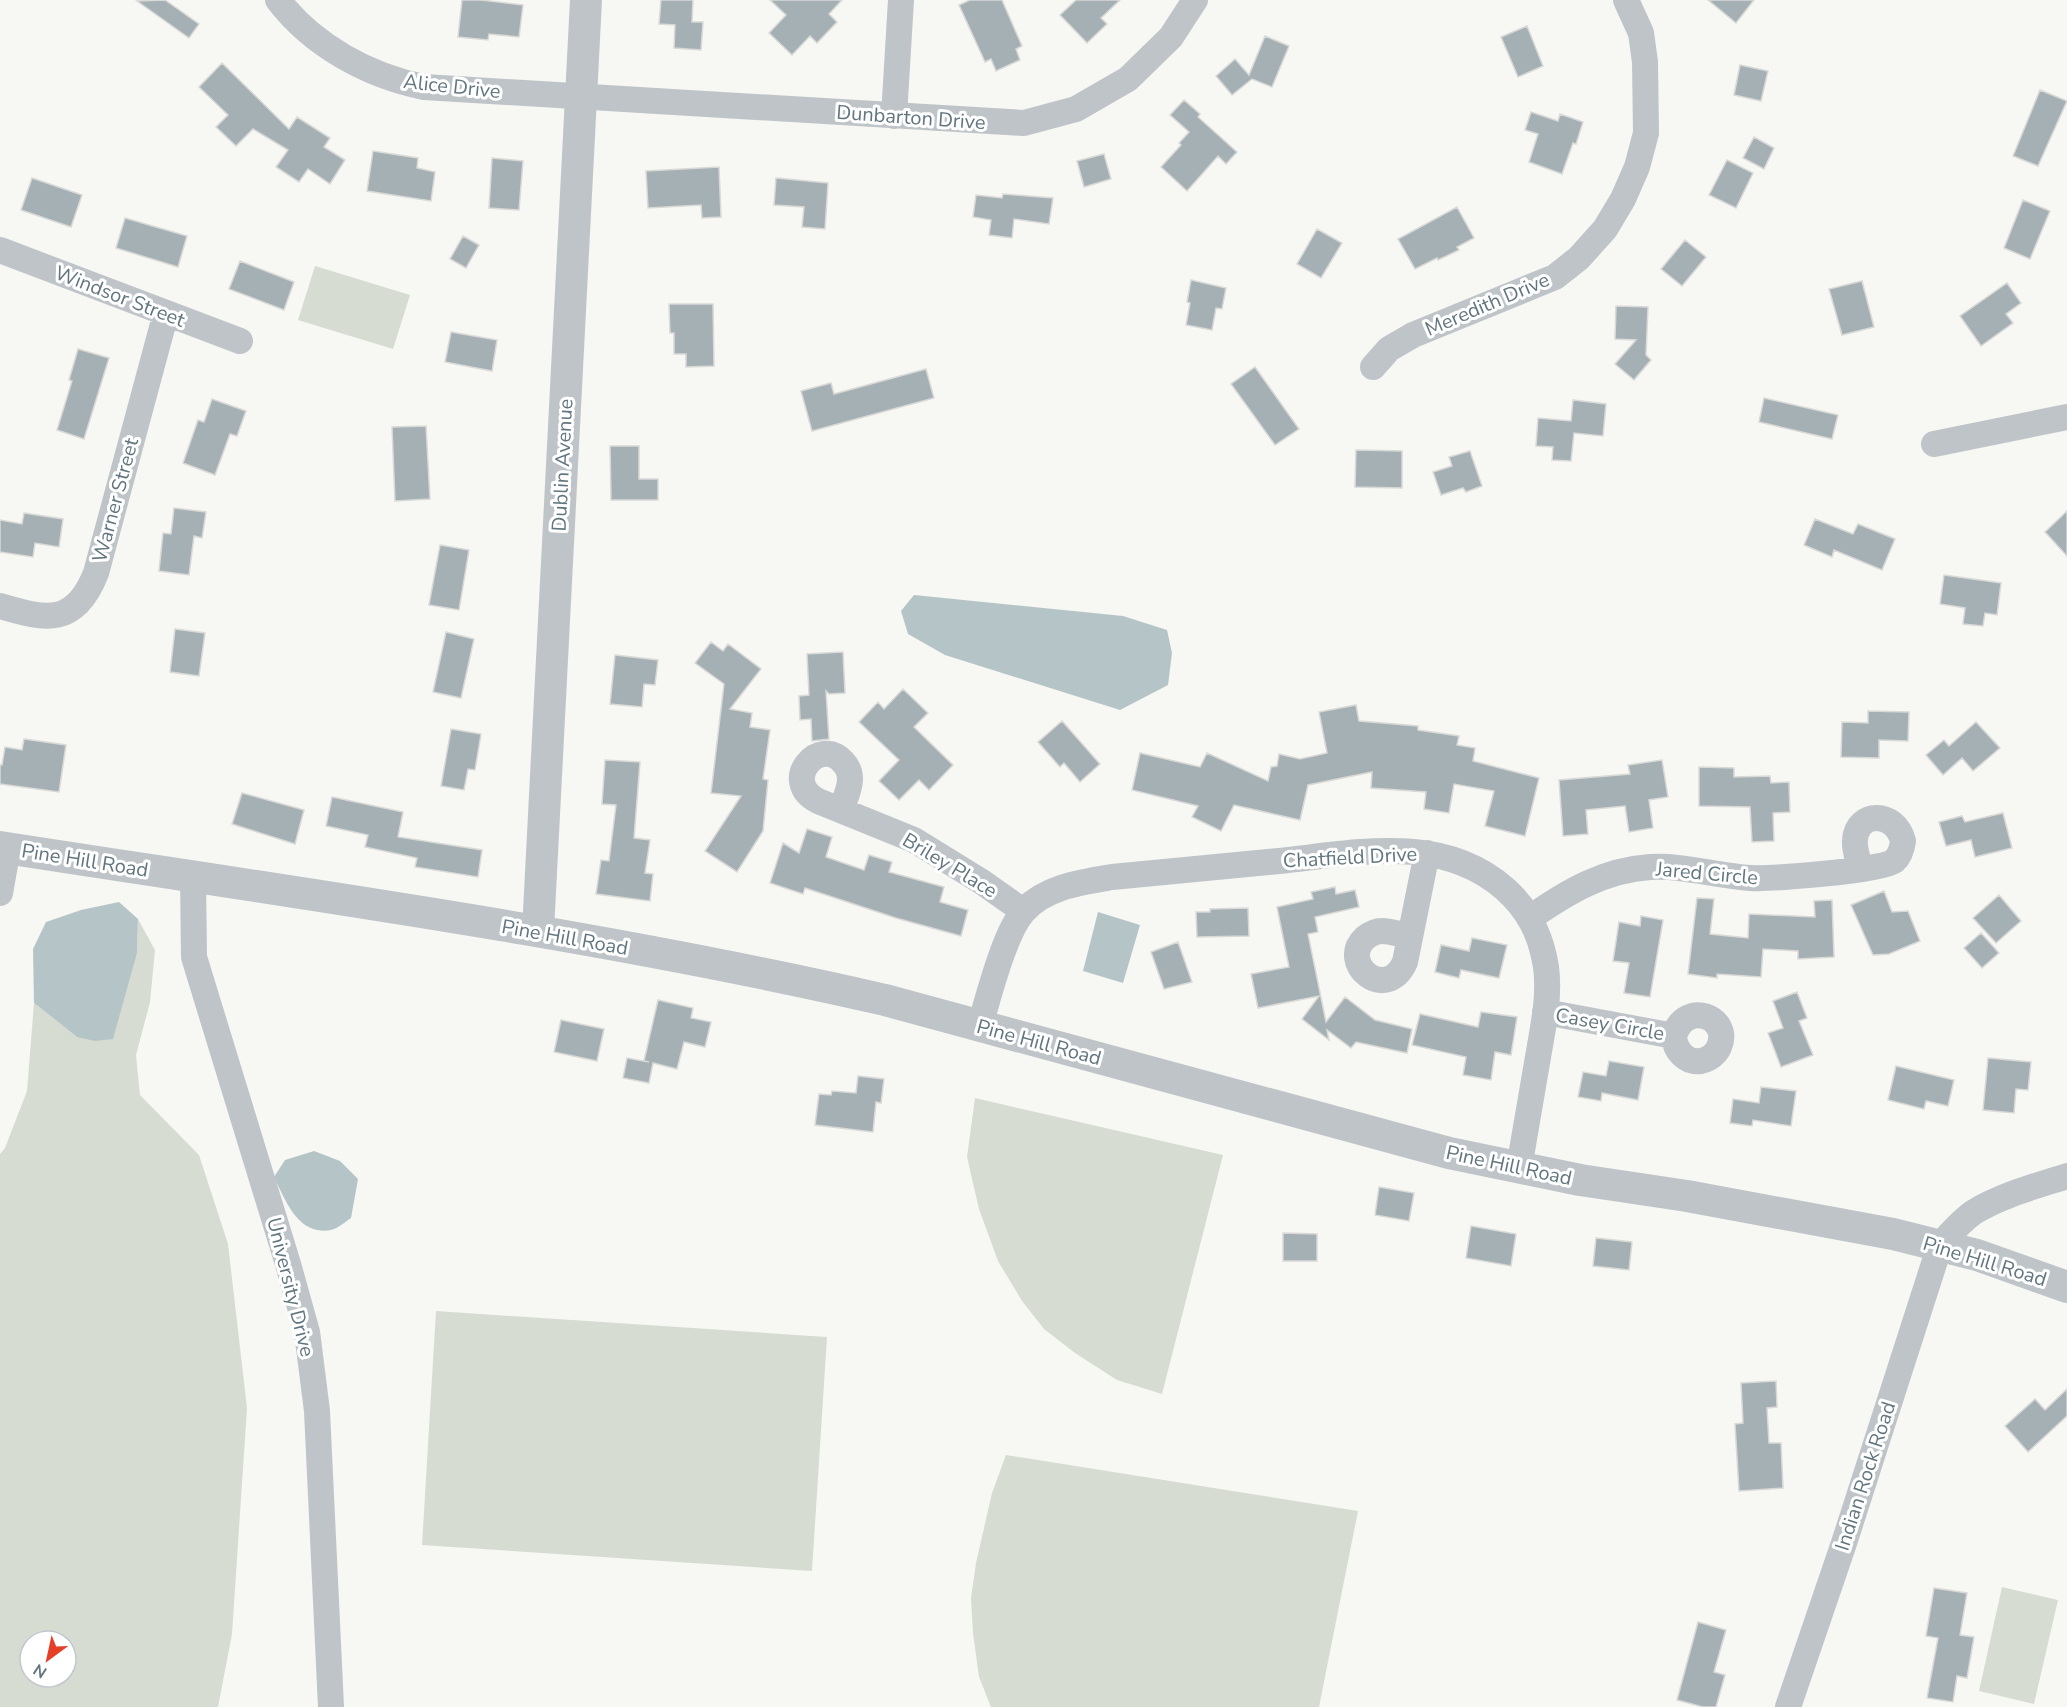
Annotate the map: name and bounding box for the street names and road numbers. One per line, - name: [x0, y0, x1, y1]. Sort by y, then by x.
- street label: Alice Drive: [402, 68, 502, 105]
- street label: Dunbarton Drive: [836, 99, 986, 136]
- street label: Windsor Street: [51, 259, 190, 334]
- street label: Meredith Drive: [1421, 266, 1554, 343]
- street label: Dublin Avenue: [546, 398, 579, 532]
- street label: Warner Street: [86, 434, 145, 565]
- street label: Briley Place: [897, 827, 1002, 904]
- street label: Pine Hill Road: [20, 837, 150, 884]
- street label: Chatfield Drive: [1282, 841, 1418, 874]
- street label: Jared Circle: [1654, 855, 1759, 891]
- street label: Pine Hill Road: [500, 913, 630, 962]
- street label: Casey Circle: [1553, 1002, 1666, 1047]
- street label: Pine Hill Road: [974, 1013, 1104, 1072]
- street label: Pine Hill Road: [1444, 1139, 1574, 1192]
- street label: University Drive: [260, 1215, 321, 1360]
- street label: Pine Hill Road: [1920, 1230, 2050, 1293]
- street label: Indian Rock Road: [1829, 1398, 1902, 1554]

